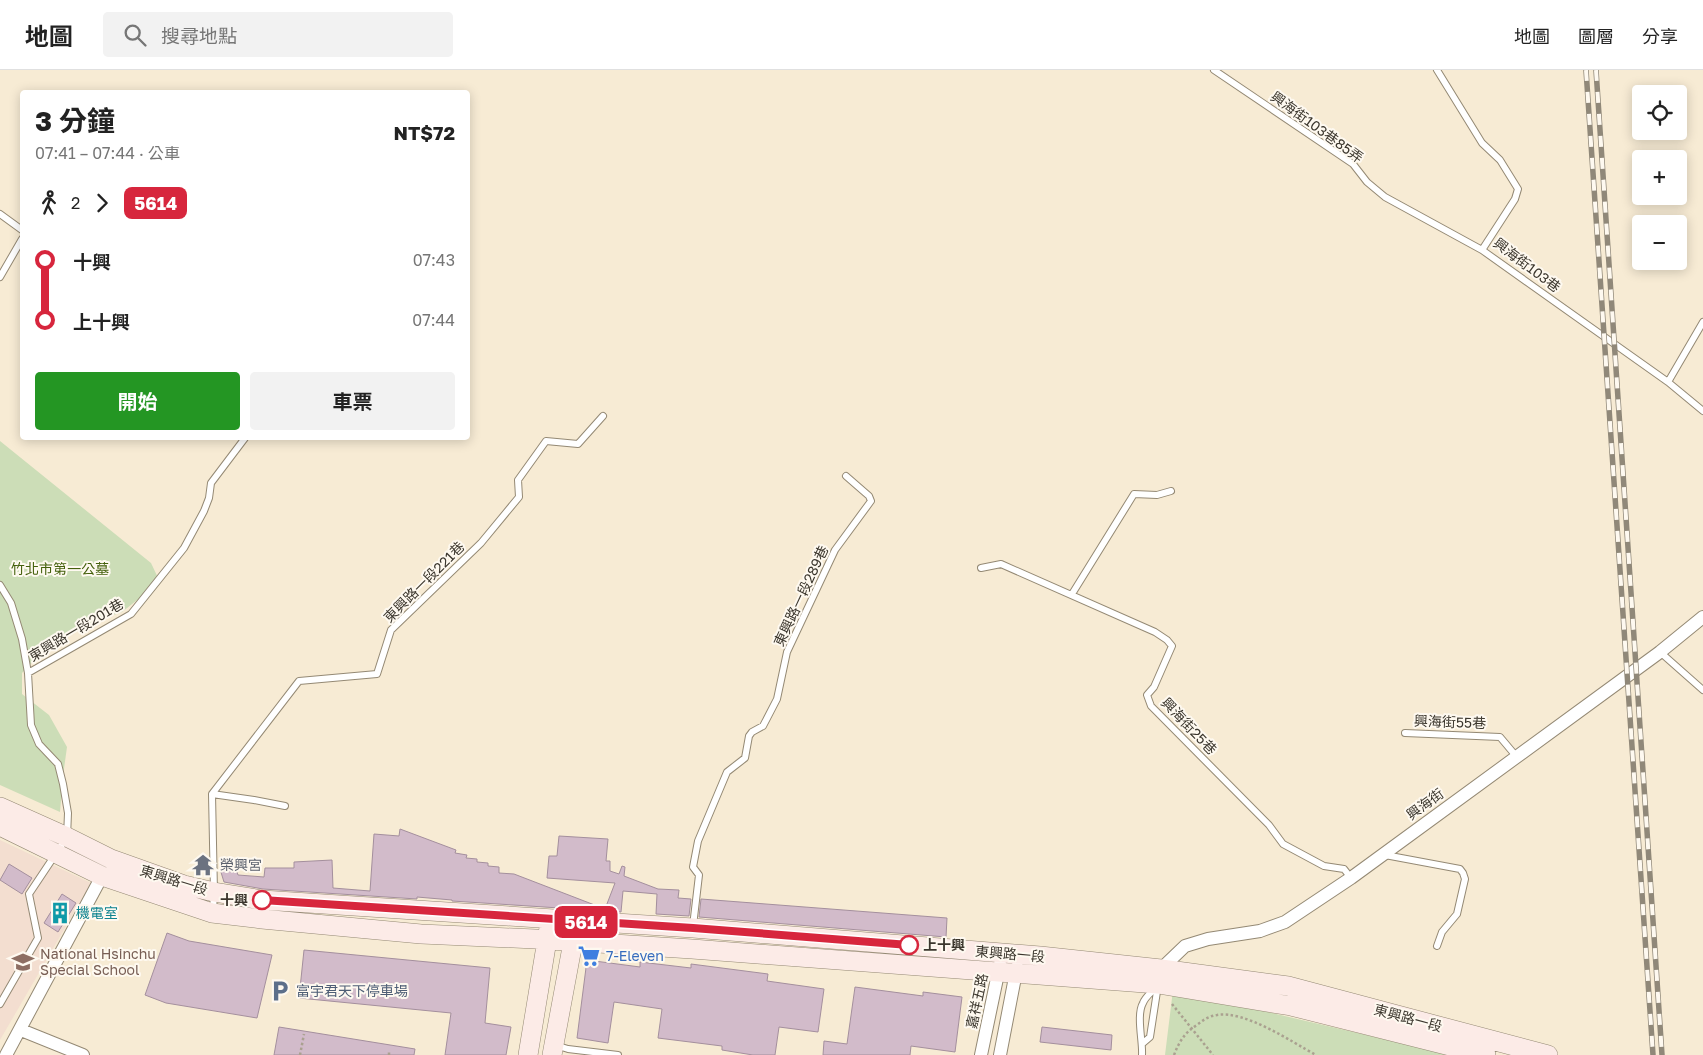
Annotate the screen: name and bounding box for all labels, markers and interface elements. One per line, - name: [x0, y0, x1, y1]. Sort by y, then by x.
- search box: [103, 12, 453, 57]
- text: 地圖: [25, 21, 73, 50]
- icon: search: [121, 21, 149, 49]
- text: 搜尋地點: [161, 24, 237, 47]
- text: 地圖: [1514, 25, 1550, 47]
- text: 圖層: [1578, 25, 1614, 47]
- text: 分享: [1642, 25, 1678, 47]
- map controls: [1632, 85, 1687, 270]
- button: locate: [1632, 85, 1687, 140]
- street label: 興海街103巷85弄: [1268, 87, 1367, 166]
- text: 3 分鐘: [35, 104, 115, 137]
- text: NT$72: [394, 121, 455, 144]
- text: 07:41 – 07:44 · 公車: [35, 143, 180, 163]
- button: +: [1632, 150, 1687, 205]
- icon: walk: [35, 189, 63, 217]
- icon: forward: [88, 189, 116, 217]
- text: 5614: [134, 192, 177, 214]
- text: 2: [71, 193, 80, 213]
- button: −: [1632, 215, 1687, 270]
- street label: 興海街103巷: [1490, 234, 1564, 295]
- text: 十興: [73, 250, 111, 273]
- text: 07:43: [413, 250, 455, 270]
- text: 上十興: [73, 310, 130, 333]
- text: 07:44: [412, 310, 455, 330]
- button: 開始: [35, 372, 240, 430]
- button: 車票: [250, 372, 455, 430]
- street label: 東興路一段221巷: [380, 538, 467, 625]
- street label: 東興路一段289巷: [770, 543, 831, 649]
- park label: 竹北市第一公墓: [11, 560, 109, 577]
- street label: 東興路一段201巷: [25, 595, 126, 665]
- street label: 興海街25巷: [1158, 694, 1221, 758]
- street label: 興海街55巷: [1414, 712, 1486, 731]
- street label: 興海街: [1403, 784, 1447, 823]
- temple icon: 榮興宮: [190, 852, 216, 878]
- place label: 榮興宮: [220, 856, 262, 873]
- street label: 東興路一段: [138, 861, 210, 898]
- marker: 十興: [252, 890, 272, 910]
- place label: 十興: [220, 891, 248, 908]
- building icon: 機電室: [47, 900, 73, 926]
- place label: 機電室: [76, 904, 118, 921]
- line badge: 5614: [551, 906, 621, 938]
- text: 5614: [565, 911, 607, 933]
- marker: 上十興: [899, 935, 919, 955]
- place label: 上十興: [923, 936, 965, 953]
- street label: 東興路一段: [974, 942, 1046, 965]
- supermarket icon: 7-Eleven: [576, 943, 602, 969]
- place label: National Hsinchu Special School: [40, 945, 156, 978]
- place label: 7-Eleven: [606, 947, 664, 964]
- school or university icon: National Hsinchu Special School: [10, 949, 36, 975]
- street label: 嘉祥五路: [962, 972, 991, 1030]
- parking icon: 富宇君天下停車場: [267, 978, 293, 1004]
- place label: 富宇君天下停車場: [296, 982, 408, 999]
- street label: 東興路一段: [1372, 1000, 1444, 1035]

